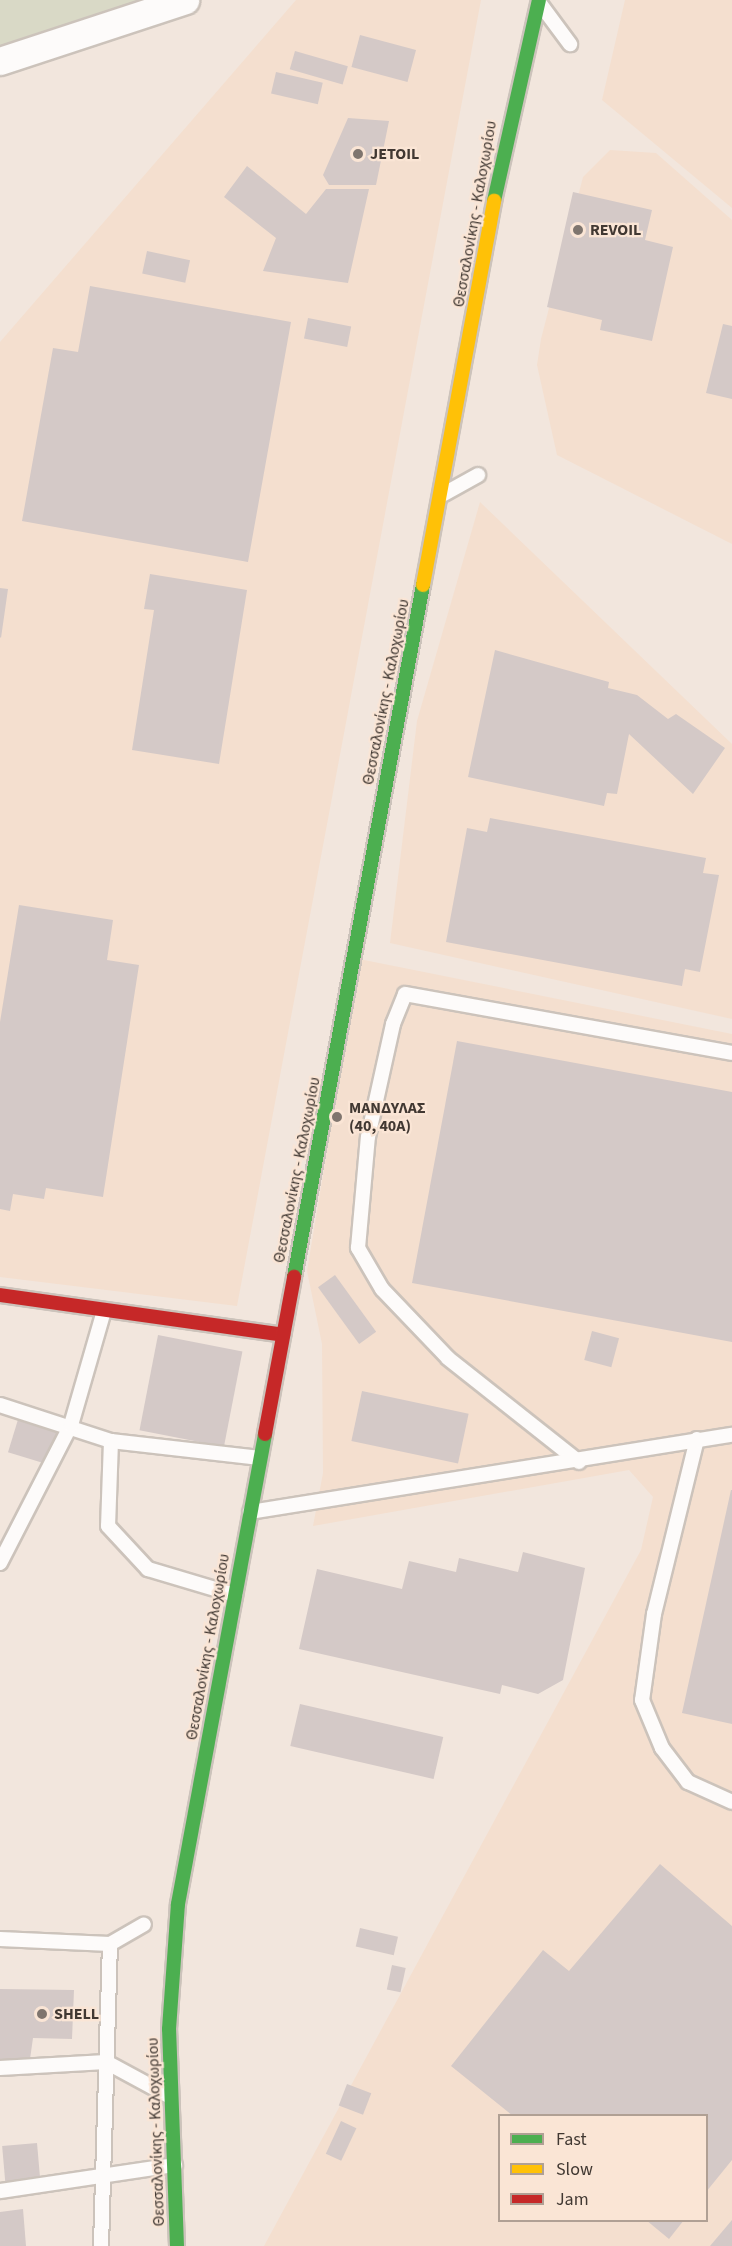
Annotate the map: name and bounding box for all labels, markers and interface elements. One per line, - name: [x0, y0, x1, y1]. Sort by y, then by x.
- street label: Θεσσαλονίκης - Καλοχωρίου: [449, 119, 501, 309]
- place label: JETOIL: [370, 144, 419, 164]
- marker: JETOIL: [351, 147, 365, 161]
- place label: REVOIL: [590, 220, 641, 240]
- marker: REVOIL: [571, 223, 585, 237]
- street label: Θεσσαλονίκης - Καλοχωρίου: [359, 597, 413, 787]
- street label: Θεσσαλονίκης - Καλοχωρίου: [270, 1075, 324, 1265]
- place label: ΜΑΝΔΥΛΑΣ (40, 40Α): [349, 1098, 426, 1136]
- marker: ΜΑΝΔΥΛΑΣ (40, 40Α): [330, 1110, 344, 1124]
- street label: Θεσσαλονίκης - Καλοχωρίου: [182, 1552, 234, 1742]
- place label: SHELL: [54, 2004, 99, 2024]
- marker: SHELL: [35, 2007, 49, 2021]
- street label: Θεσσαλονίκης - Καλοχωρίου: [143, 2037, 169, 2227]
- legend: [498, 2114, 708, 2222]
- text: Fast: [556, 2127, 587, 2152]
- text: Slow: [556, 2157, 593, 2182]
- text: Jam: [556, 2187, 589, 2212]

